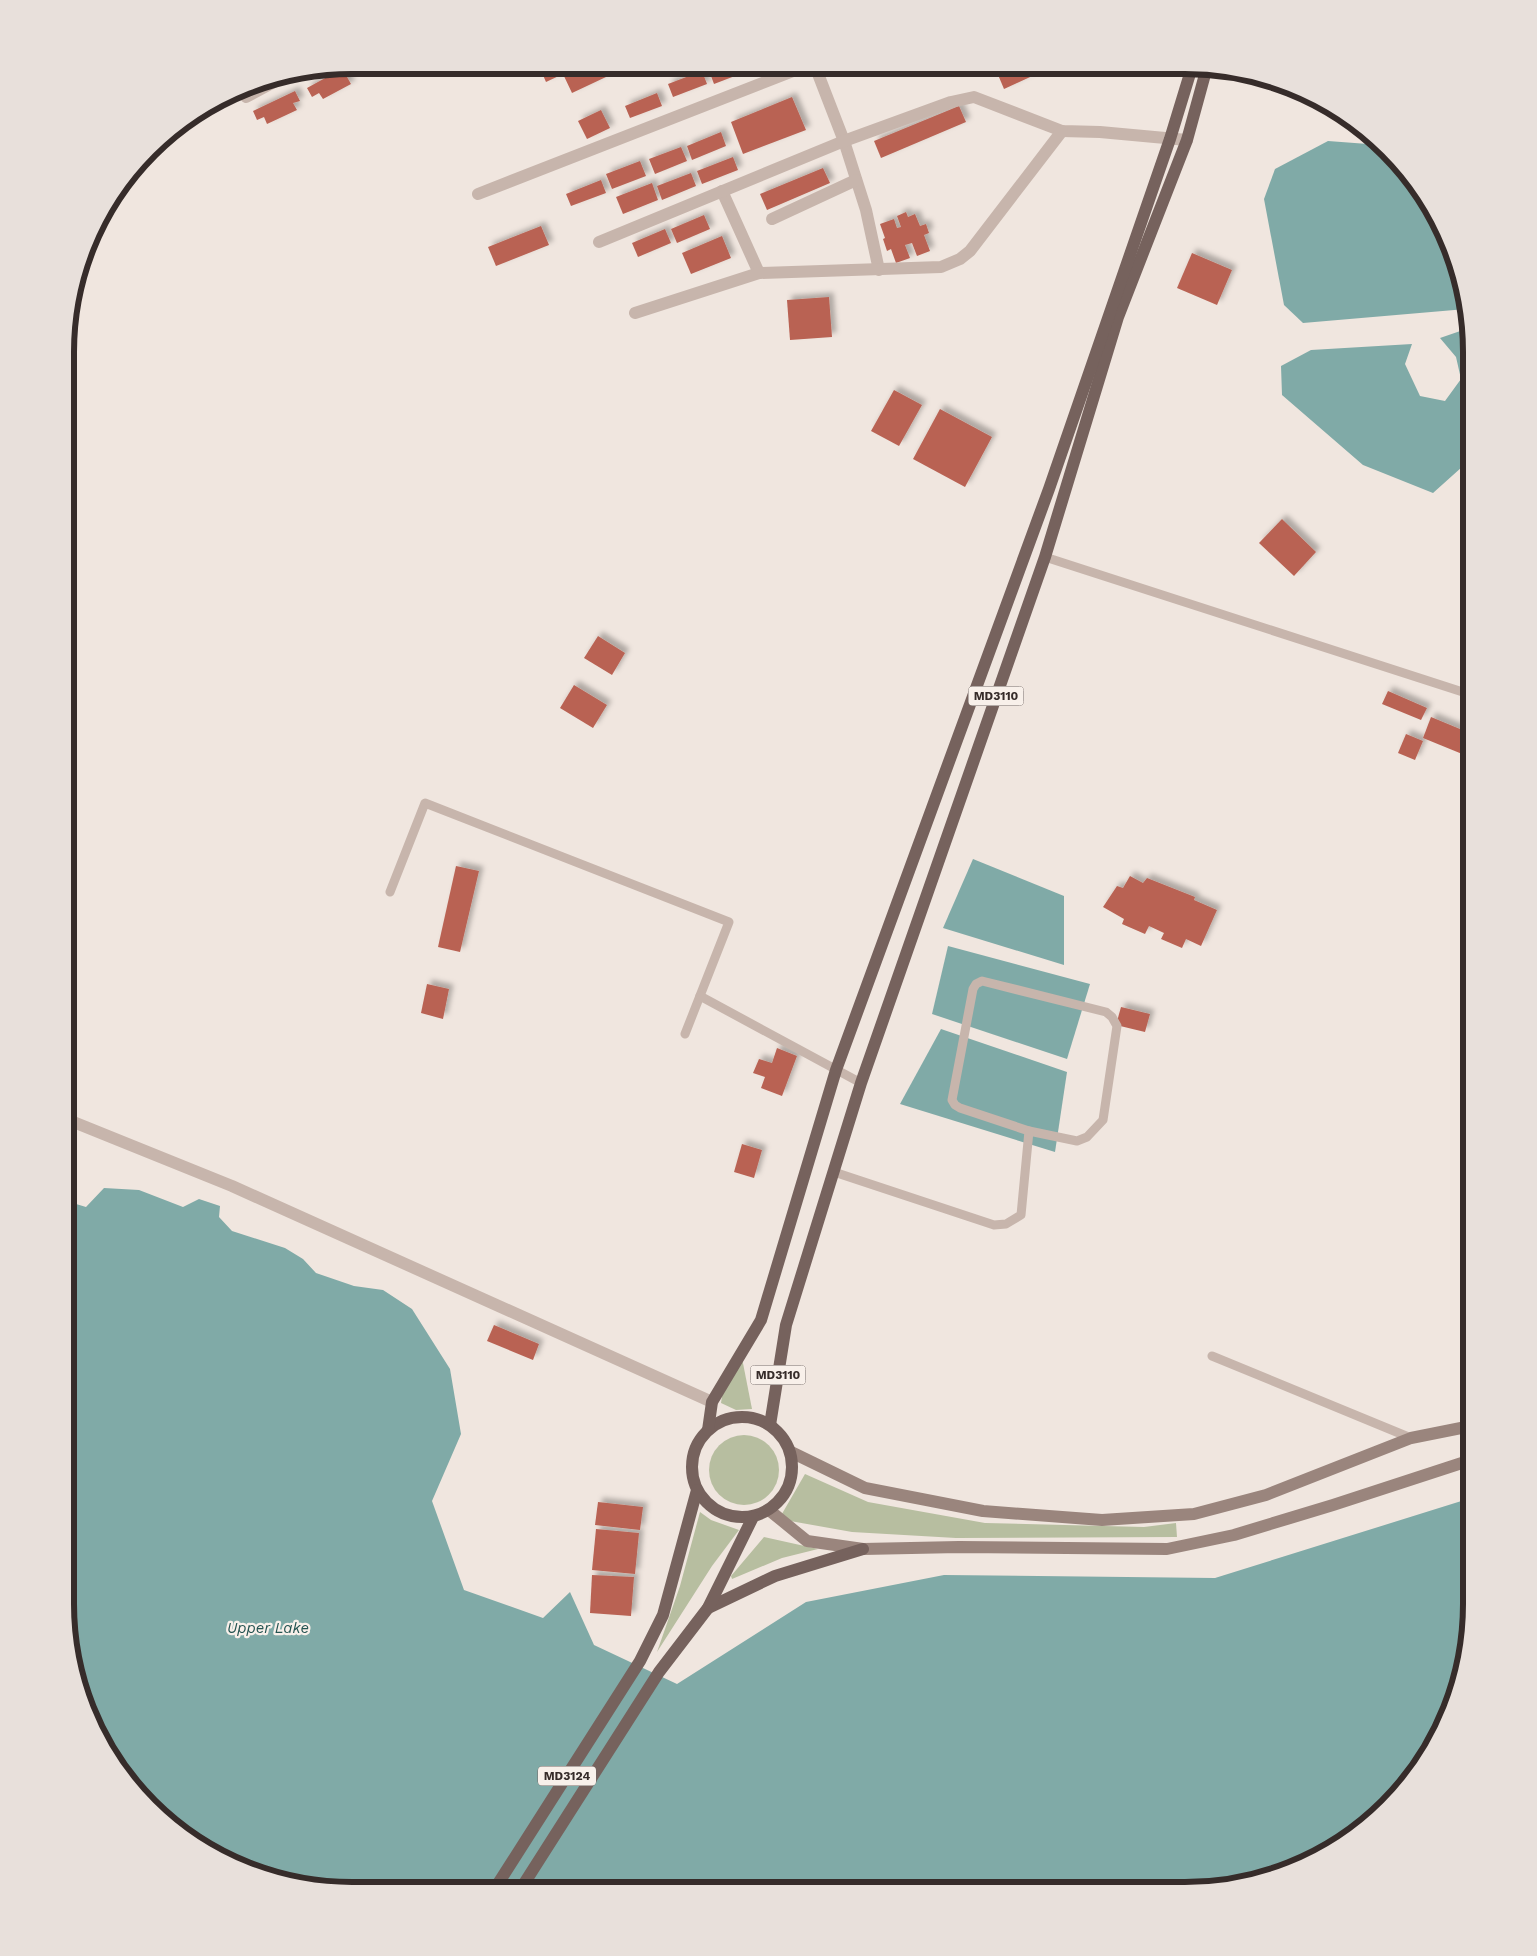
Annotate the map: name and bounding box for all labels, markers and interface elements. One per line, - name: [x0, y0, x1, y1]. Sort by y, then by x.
- road number: MD3110: [968, 686, 1024, 706]
- road number: MD3110: [750, 1366, 806, 1384]
- water label: Upper Lake: [227, 1619, 309, 1637]
- road number: MD3124: [538, 1766, 596, 1785]

